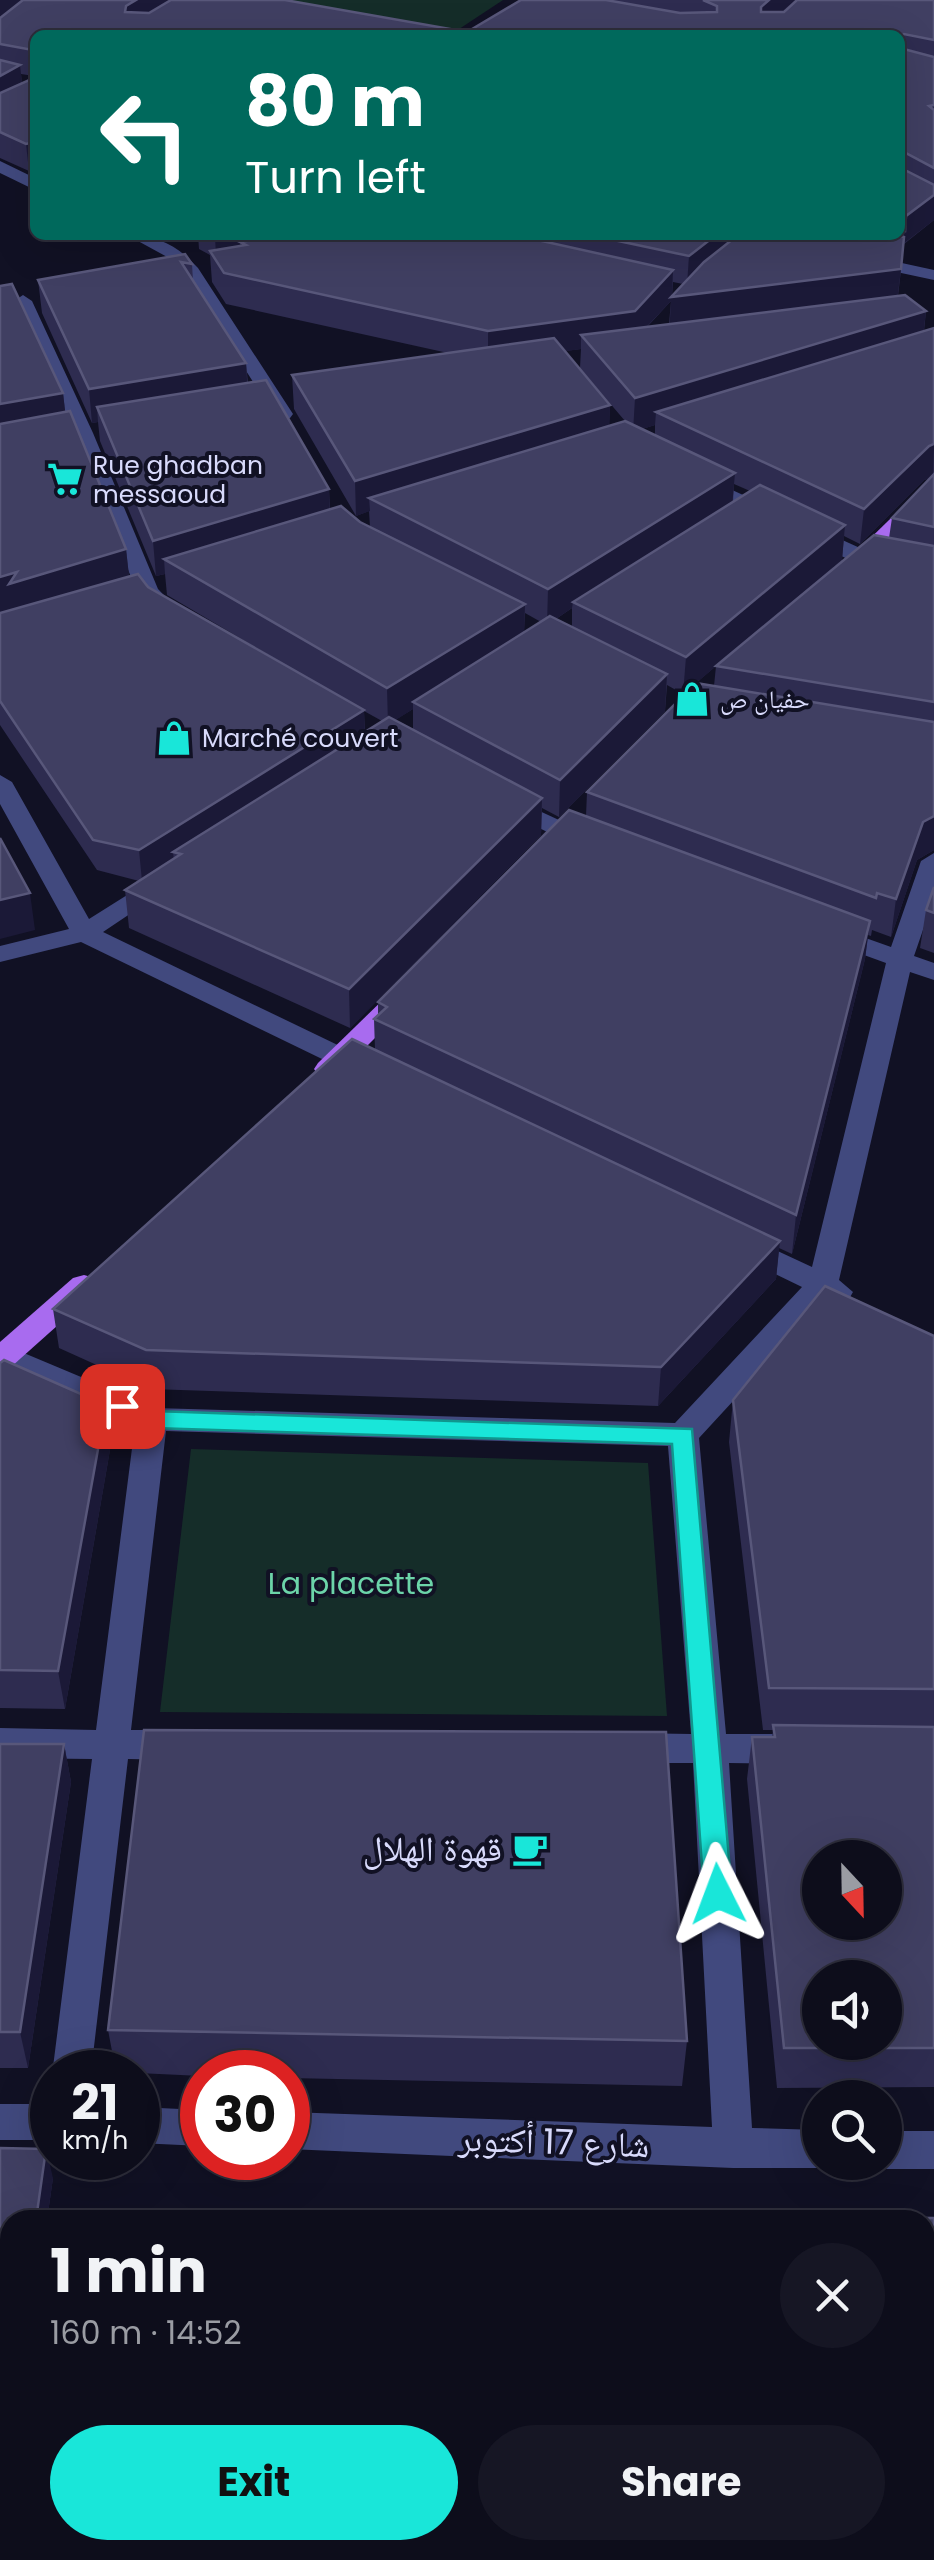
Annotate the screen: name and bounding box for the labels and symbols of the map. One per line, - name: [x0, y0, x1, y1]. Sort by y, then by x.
- place label: Rue ghadban messaoud: [93, 448, 263, 512]
- supermarket icon: Rue ghadban messaoud: [46, 460, 84, 498]
- shop icon: حفيان ص: [673, 680, 711, 718]
- place label: حفيان ص: [720, 682, 810, 717]
- shop icon: Marché couvert: [155, 719, 193, 757]
- place label: Marché couvert: [202, 721, 398, 756]
- pin: [80, 1364, 165, 1449]
- park label: La placette: [268, 1562, 434, 1605]
- place label: قهوة الهلال: [363, 1824, 502, 1873]
- cafe icon: قهوة الهلال: [511, 1830, 549, 1868]
- north arrow: [802, 1840, 902, 1940]
- position arrow: [666, 1842, 770, 1946]
- speed limit sign: 30: [180, 2050, 310, 2180]
- street label: شارع 17 أكتوبر: [457, 2114, 650, 2169]

